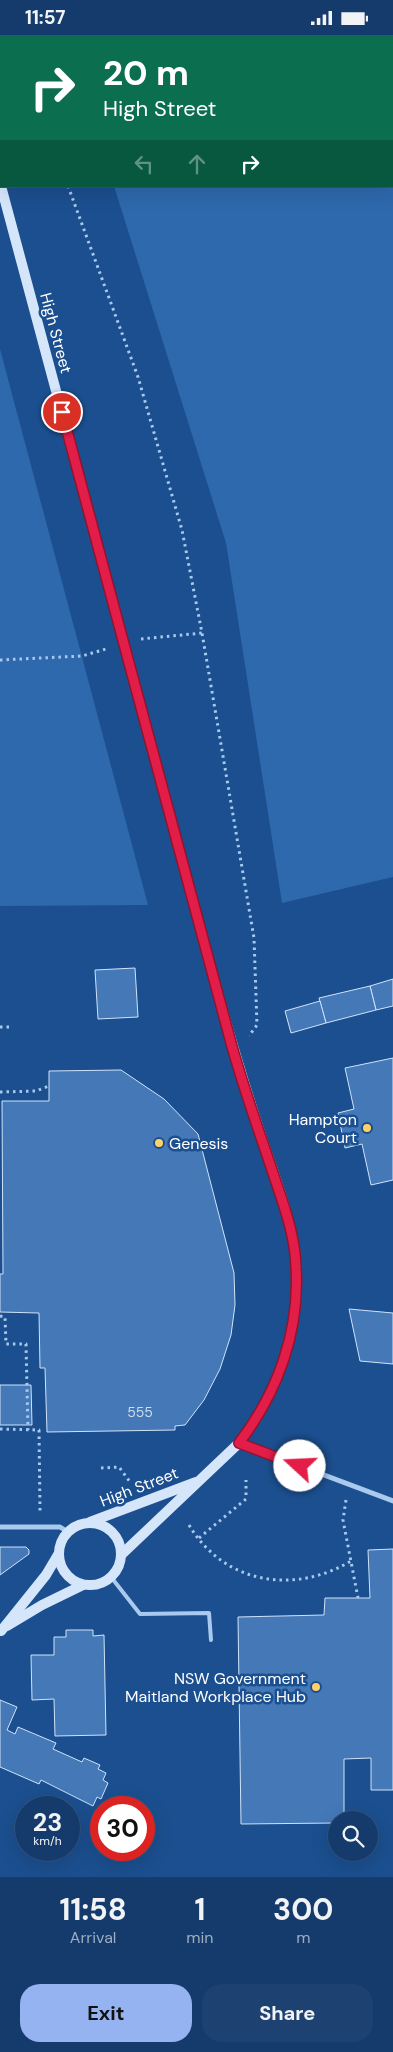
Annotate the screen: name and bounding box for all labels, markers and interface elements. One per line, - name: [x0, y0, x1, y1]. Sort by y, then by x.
- text: 11:57: [25, 5, 66, 30]
- text: 20 m: [103, 50, 189, 96]
- icon: right: [20, 55, 85, 120]
- text: High Street: [103, 94, 216, 123]
- icon: left: [130, 150, 158, 178]
- icon: ahead: [183, 150, 211, 178]
- icon: right: [236, 150, 264, 178]
- street label: High Street: [35, 290, 77, 376]
- pin: [41, 391, 83, 433]
- icon: arrive: [48, 398, 76, 426]
- place label: Hampton Court: [289, 1109, 357, 1148]
- marker: Hampton Court: [361, 1122, 373, 1134]
- place label: Genesis: [169, 1133, 228, 1154]
- marker: Genesis: [153, 1137, 165, 1149]
- house number: 555: [127, 1403, 153, 1421]
- position arrow: [273, 1439, 325, 1491]
- street label: High Street: [97, 1462, 181, 1512]
- place label: NSW Government Maitland Workplace Hub: [125, 1668, 306, 1707]
- marker: NSW Government Maitland Workplace Hub: [310, 1681, 322, 1693]
- speed limit sign: 30: [90, 1796, 155, 1861]
- text: 23: [33, 1806, 62, 1839]
- map controls: [328, 1811, 378, 1861]
- button: search: [328, 1811, 378, 1861]
- text: km/h: [33, 1833, 62, 1849]
- text: 11:58: [60, 1890, 127, 1929]
- text: 1: [194, 1890, 205, 1929]
- text: 300: [273, 1890, 333, 1929]
- text: Arrival: [70, 1927, 116, 1948]
- text: min: [186, 1927, 214, 1948]
- text: m: [296, 1927, 310, 1948]
- button: Exit: [20, 1984, 192, 2042]
- button: Share: [202, 1984, 373, 2042]

